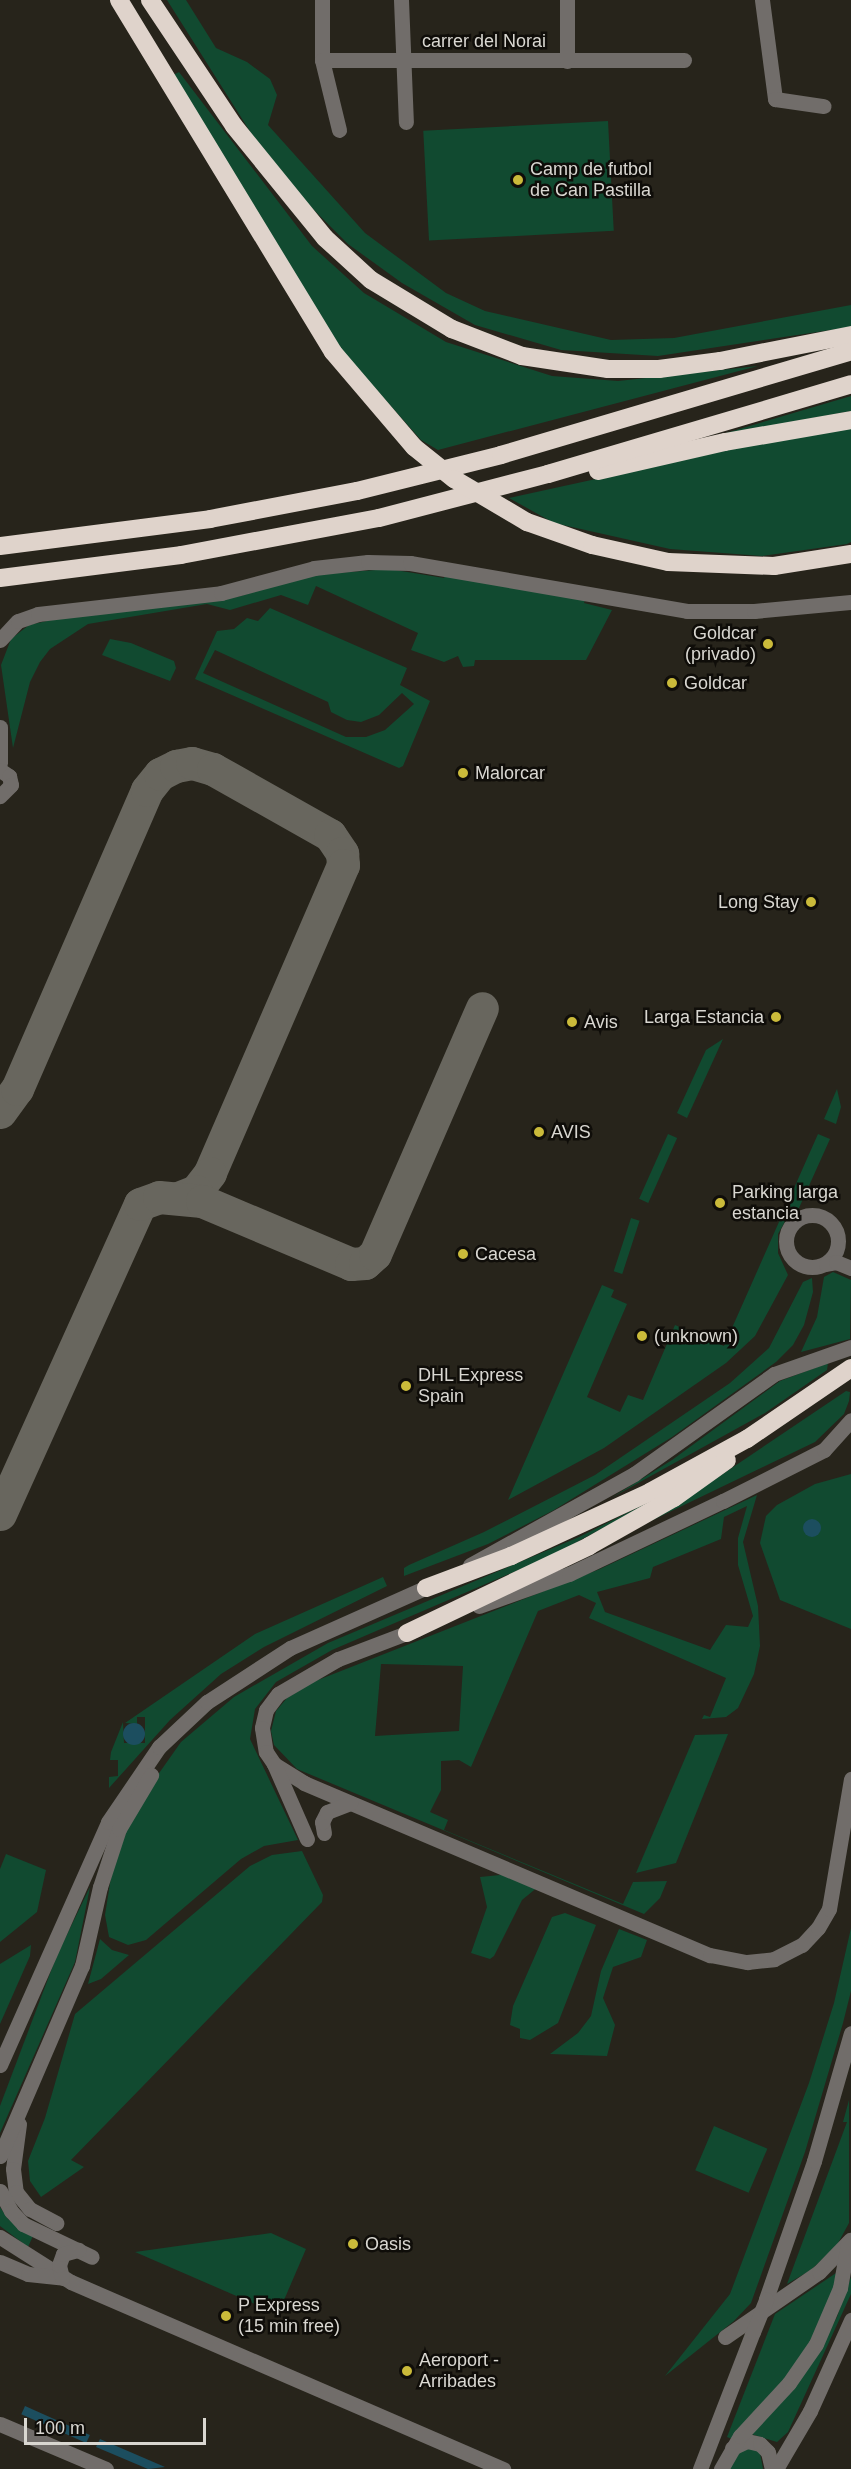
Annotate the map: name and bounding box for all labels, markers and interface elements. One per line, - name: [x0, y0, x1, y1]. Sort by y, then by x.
- street label: carrer del Norai: [422, 30, 546, 52]
- place label: Camp de futbol de Can Pastilla: [530, 159, 652, 201]
- marker: Camp de futbol de Can Pastilla: [511, 173, 525, 187]
- place label: Goldcar (privado): [685, 623, 756, 666]
- marker: Goldcar (privado): [761, 637, 775, 651]
- place label: Goldcar: [684, 672, 747, 694]
- marker: Goldcar: [665, 676, 679, 690]
- place label: Malorcar: [475, 762, 545, 784]
- marker: Malorcar: [456, 766, 470, 780]
- place label: Long Stay: [718, 891, 799, 913]
- marker: Long Stay: [804, 895, 818, 909]
- place label: Larga Estancia: [644, 1006, 764, 1028]
- marker: Larga Estancia: [769, 1010, 783, 1024]
- place label: Avis: [584, 1011, 618, 1033]
- marker: Avis: [565, 1015, 579, 1029]
- place label: AVIS: [551, 1121, 591, 1143]
- marker: AVIS: [532, 1125, 546, 1139]
- place label: Parking larga estancia: [732, 1182, 838, 1224]
- marker: Parking larga estancia: [713, 1196, 727, 1210]
- place label: Cacesa: [475, 1243, 536, 1265]
- marker: Cacesa: [456, 1247, 470, 1261]
- place label: (unknown): [654, 1325, 738, 1347]
- marker: (unknown): [635, 1329, 649, 1343]
- place label: DHL Express Spain: [418, 1365, 524, 1408]
- marker: DHL Express Spain: [399, 1379, 413, 1393]
- place label: Oasis: [365, 2233, 411, 2255]
- marker: Oasis: [346, 2237, 360, 2251]
- place label: P Express (15 min free): [238, 2295, 340, 2338]
- marker: P Express (15 min free): [219, 2309, 233, 2323]
- place label: Aeroport - Arribades: [419, 2350, 499, 2392]
- marker: Aeroport - Arribades: [400, 2364, 414, 2378]
- scale bar: [27, 2406, 208, 2444]
- text: 100 m: [35, 2418, 85, 2438]

